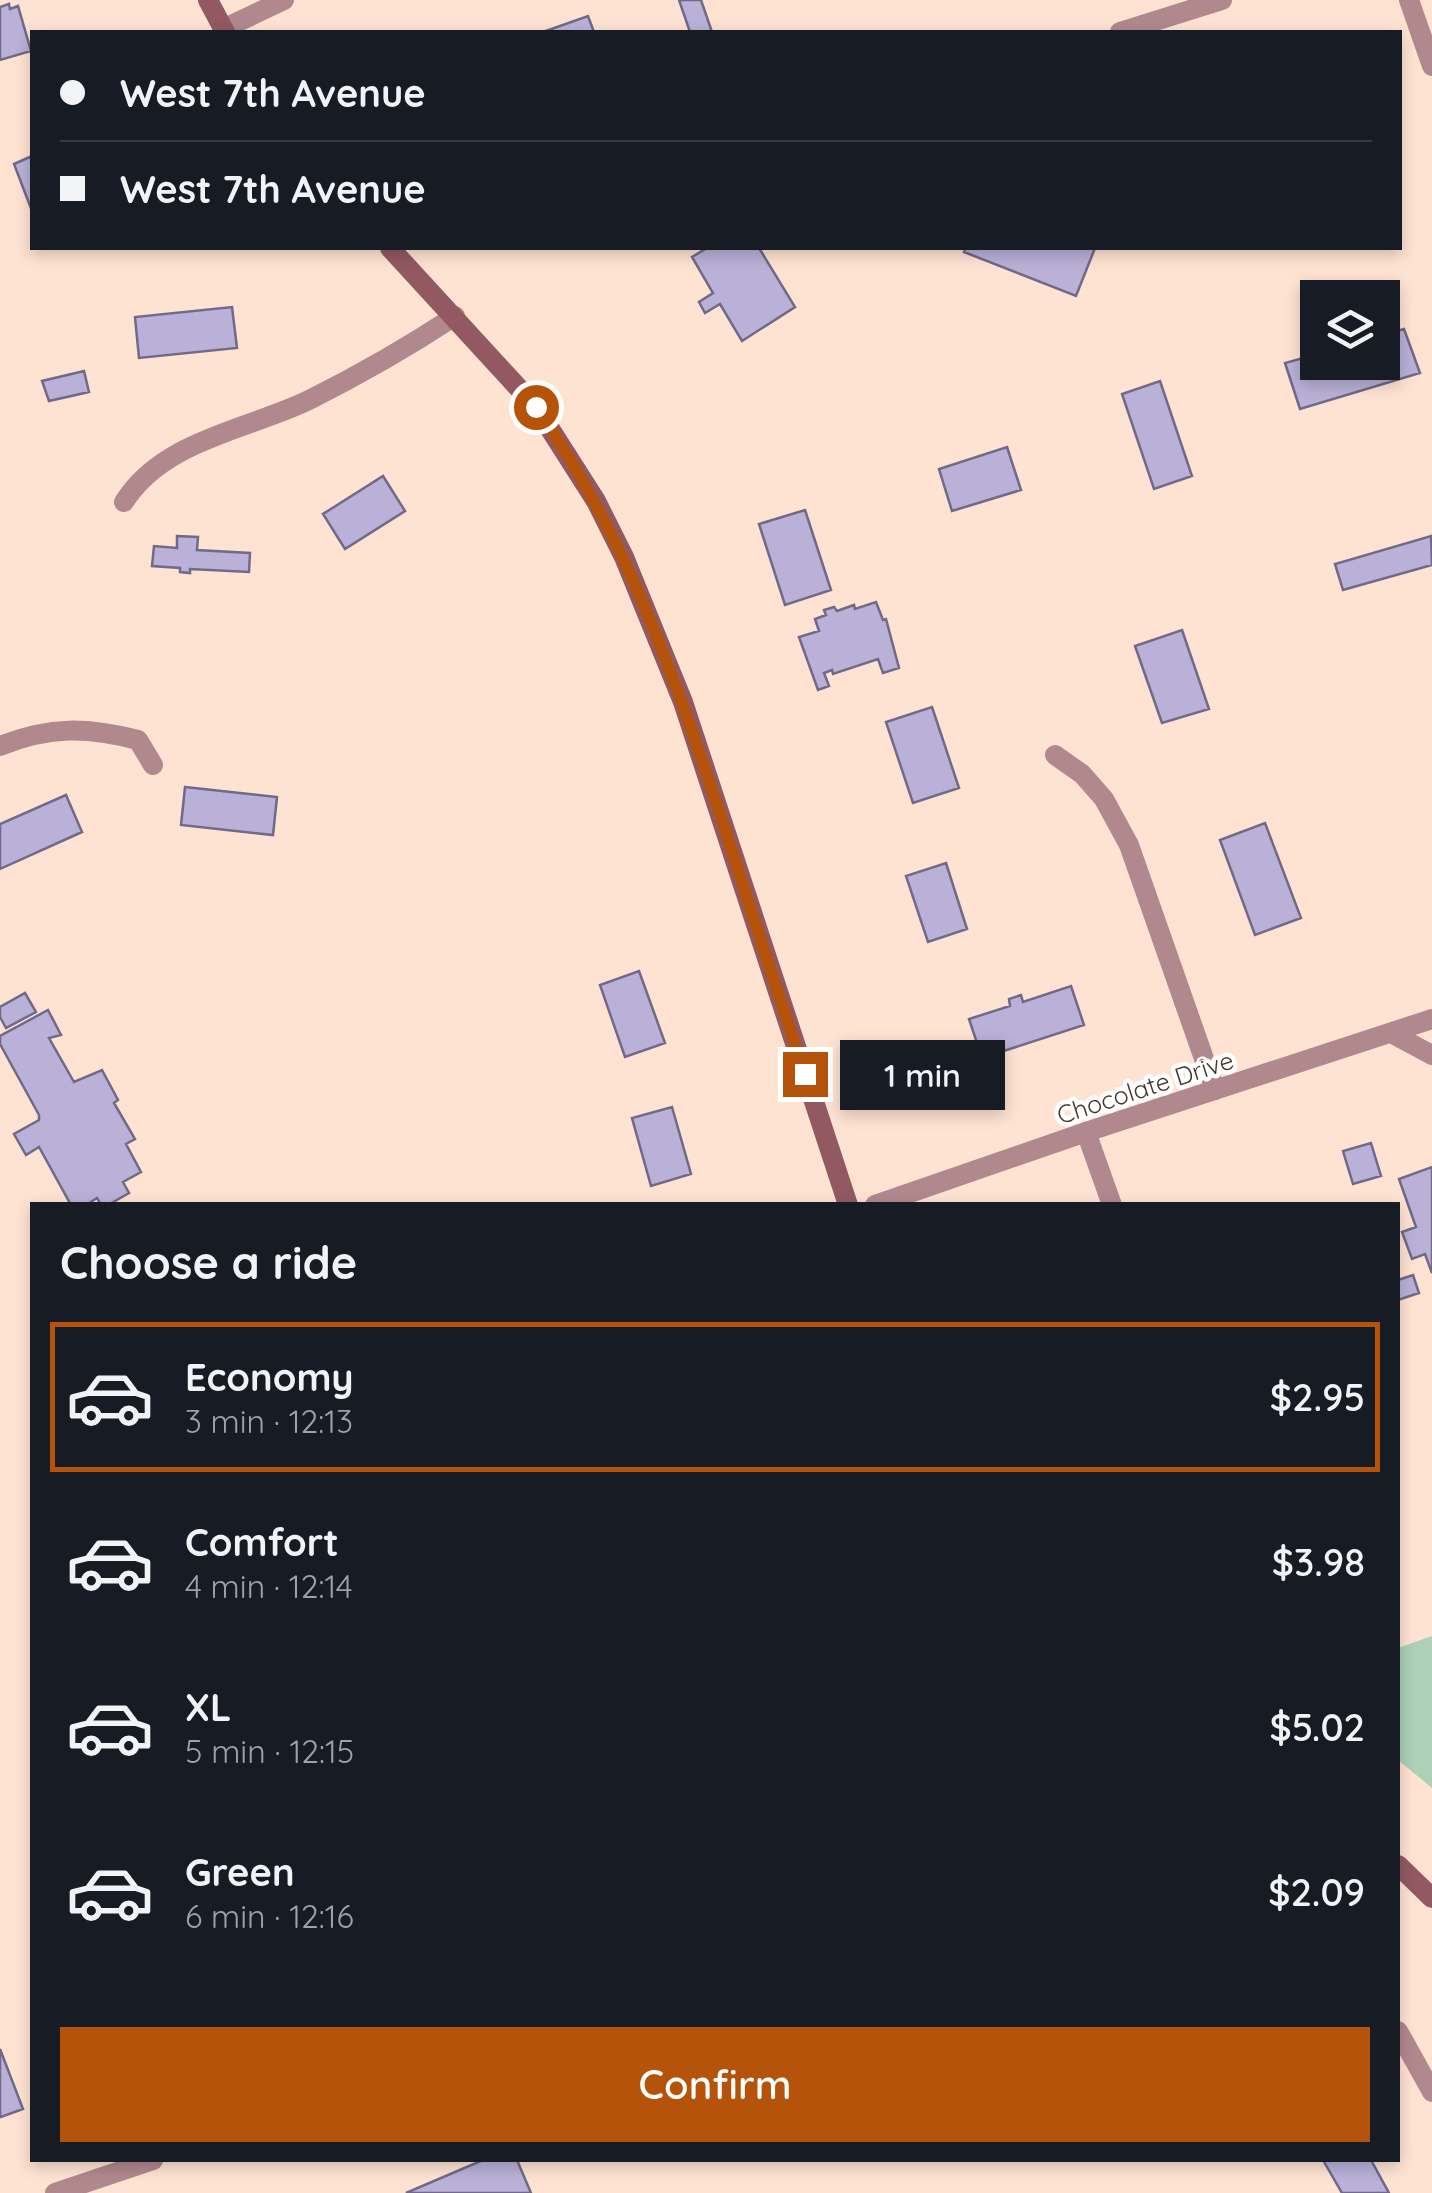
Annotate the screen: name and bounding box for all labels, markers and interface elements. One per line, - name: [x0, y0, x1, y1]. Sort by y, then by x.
- text: West 7th Avenue: [120, 69, 426, 117]
- text: West 7th Avenue: [120, 165, 426, 213]
- map controls: [1300, 280, 1400, 380]
- button: layers: [1300, 280, 1400, 380]
- route start: [514, 385, 559, 430]
- callout: 1 min: [840, 1039, 1005, 1109]
- street label: Chocolate Drive: [1053, 1044, 1237, 1130]
- route end: [783, 1052, 828, 1097]
- text: 1 min: [884, 1055, 961, 1095]
- text: Choose a ride: [60, 1234, 357, 1290]
- icon: car: [65, 1352, 155, 1442]
- text: Economy: [185, 1353, 354, 1401]
- text: $2.95: [1270, 1373, 1365, 1421]
- text: 3 min · 12:13: [185, 1401, 353, 1441]
- icon: car: [65, 1517, 155, 1607]
- text: Comfort: [185, 1518, 339, 1566]
- text: $3.98: [1272, 1538, 1365, 1586]
- text: 4 min · 12:14: [185, 1566, 353, 1606]
- icon: car: [65, 1682, 155, 1772]
- text: XL: [185, 1683, 231, 1731]
- text: $5.02: [1269, 1703, 1365, 1751]
- text: 5 min · 12:15: [185, 1731, 354, 1771]
- icon: car: [65, 1847, 155, 1937]
- text: Green: [185, 1848, 295, 1896]
- text: $2.09: [1268, 1868, 1365, 1916]
- text: 6 min · 12:16: [185, 1896, 354, 1936]
- button: Confirm: [60, 2027, 1370, 2142]

